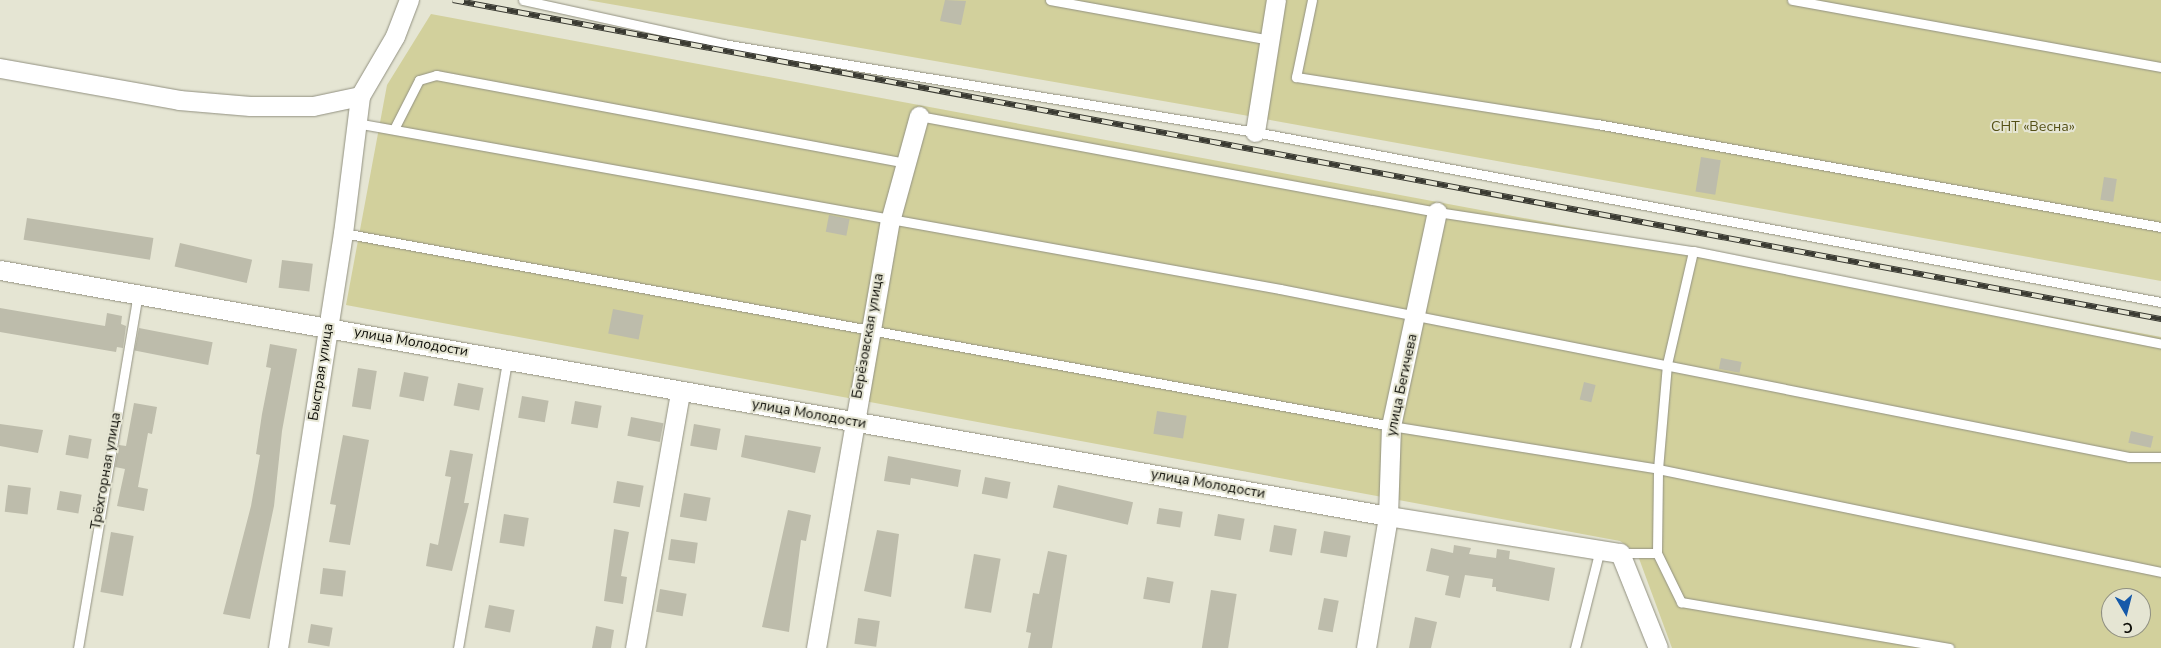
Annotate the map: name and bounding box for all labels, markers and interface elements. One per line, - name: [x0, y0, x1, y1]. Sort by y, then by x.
- park label: СНТ «Весна»: [1991, 119, 2075, 135]
- street label: Берёзовская улица: [849, 272, 887, 400]
- street label: Быстрая улица: [305, 322, 337, 422]
- street label: улица Молодости: [353, 324, 469, 360]
- street label: улица Бегичева: [1383, 332, 1421, 438]
- street label: улица Молодости: [751, 396, 867, 432]
- street label: Трёхгорная улица: [87, 411, 125, 531]
- street label: улица Молодости: [1150, 466, 1266, 502]
- north arrow: [2101, 588, 2151, 638]
- text: С: [2122, 617, 2134, 637]

